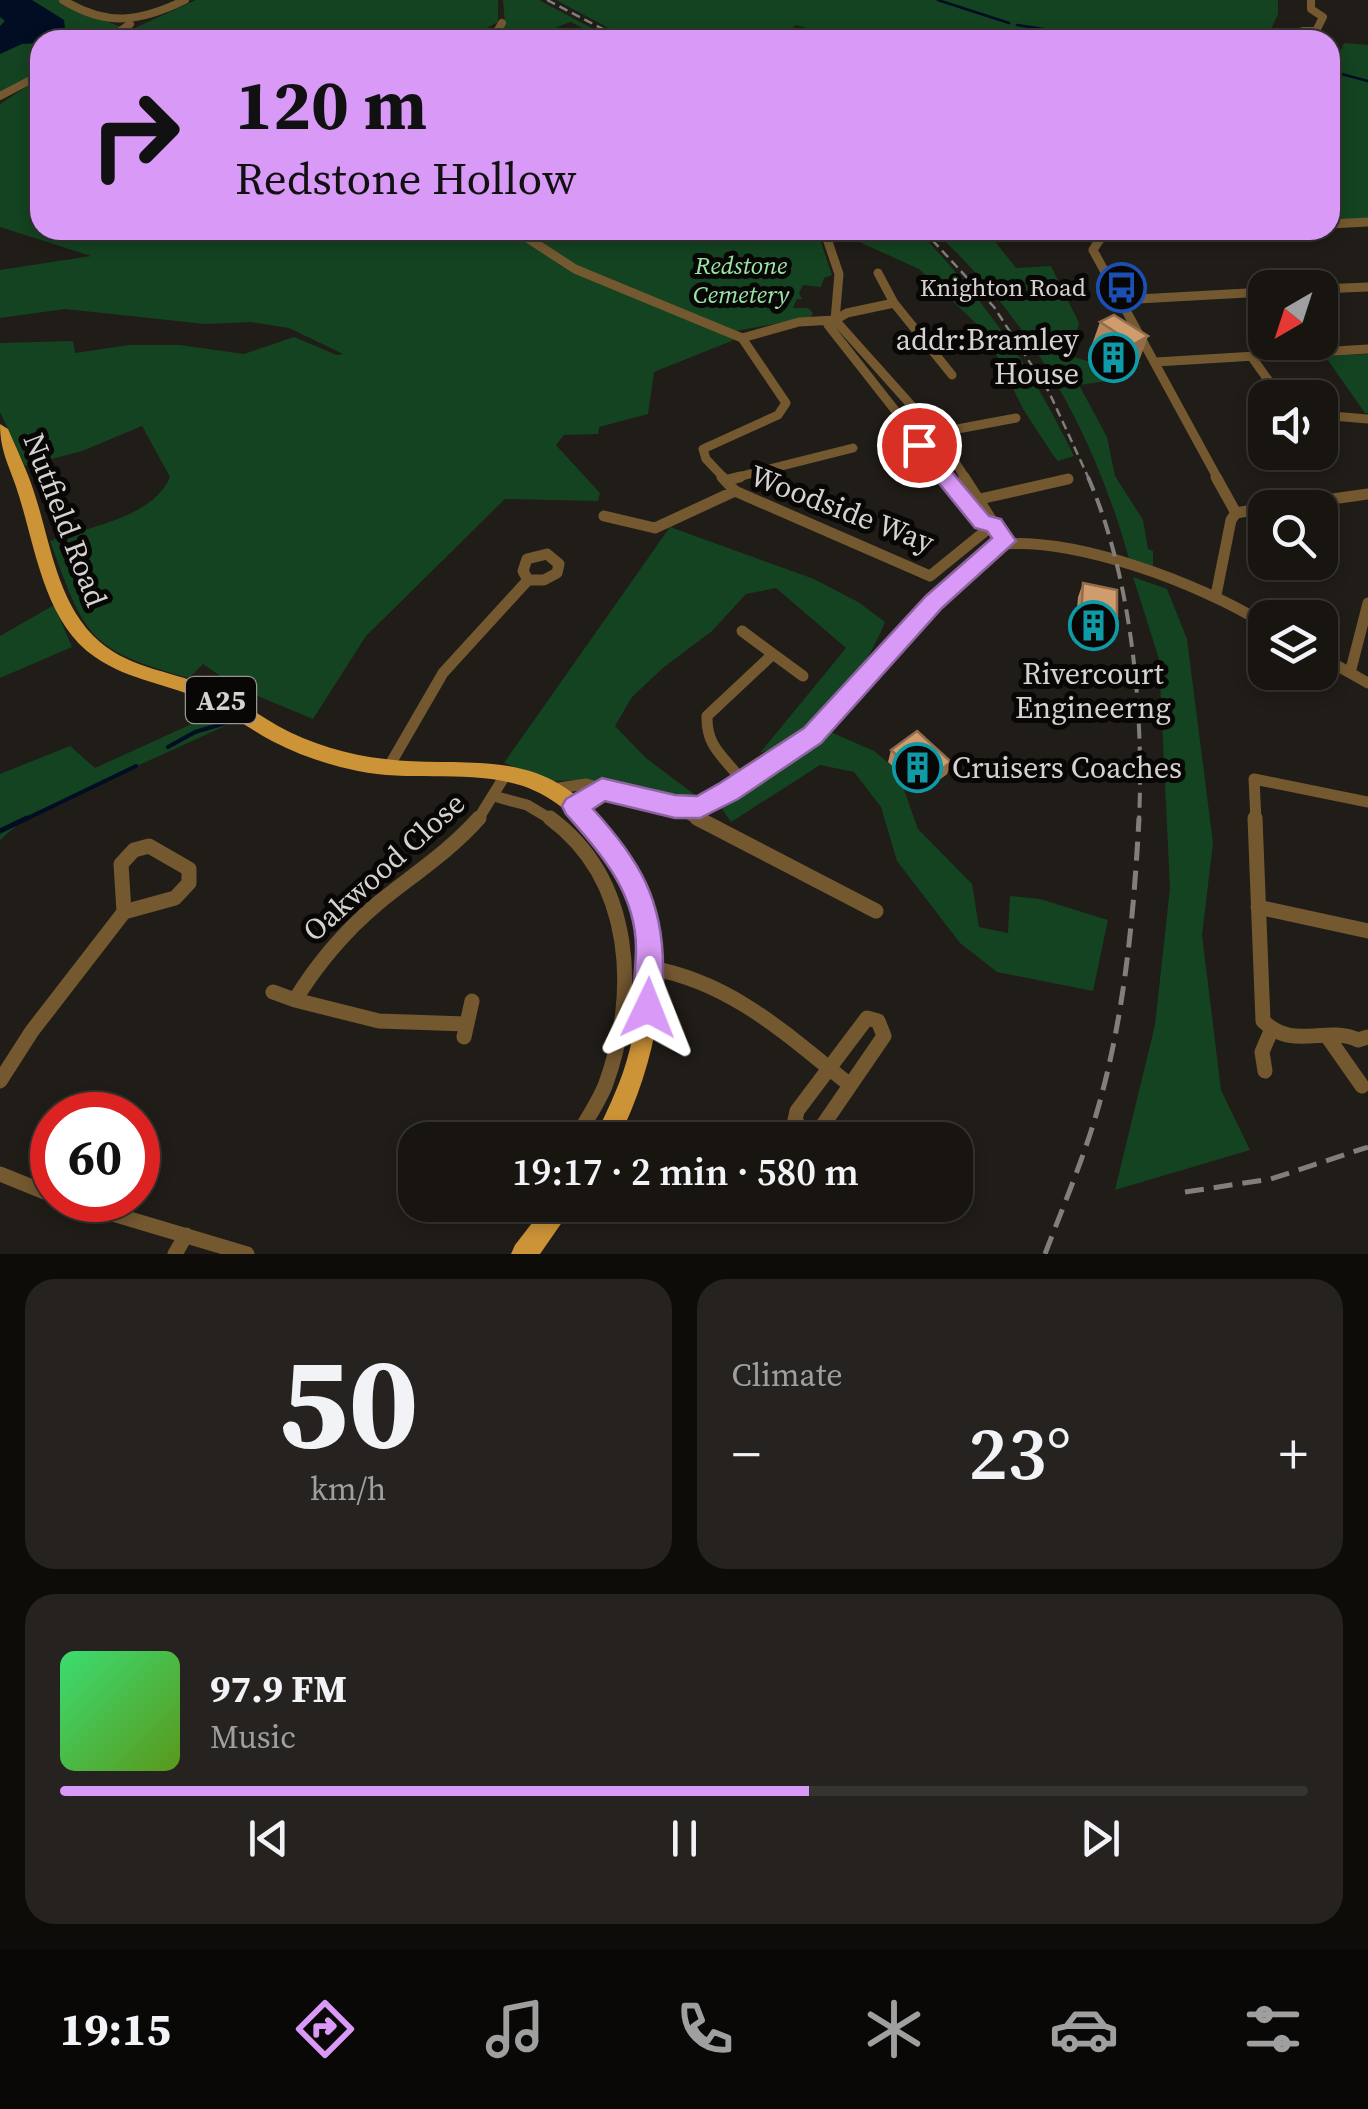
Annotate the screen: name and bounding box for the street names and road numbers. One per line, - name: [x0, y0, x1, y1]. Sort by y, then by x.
- street label: Nutfield Road: [14, 427, 117, 612]
- street label: Woodside Way: [744, 455, 941, 563]
- road number: A25: [186, 677, 256, 723]
- street label: Oakwood Close: [294, 783, 473, 950]

